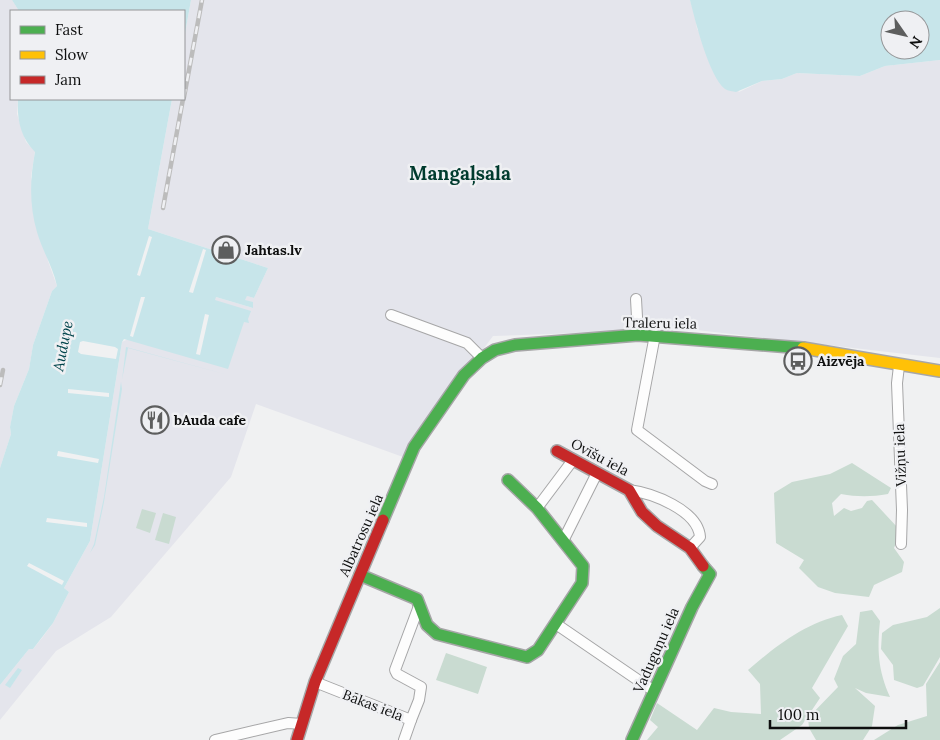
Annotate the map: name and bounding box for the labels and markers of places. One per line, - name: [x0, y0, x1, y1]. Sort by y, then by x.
- shop icon: Jahtas.lv: [211, 235, 241, 265]
- place label: Jahtas.lv: [245, 241, 302, 259]
- bus stop icon: Aizvēja: [783, 346, 813, 376]
- place label: Aizvēja: [817, 352, 865, 370]
- restaurant icon: bAuda cafe: [140, 405, 170, 435]
- place label: bAuda cafe: [173, 411, 247, 429]

